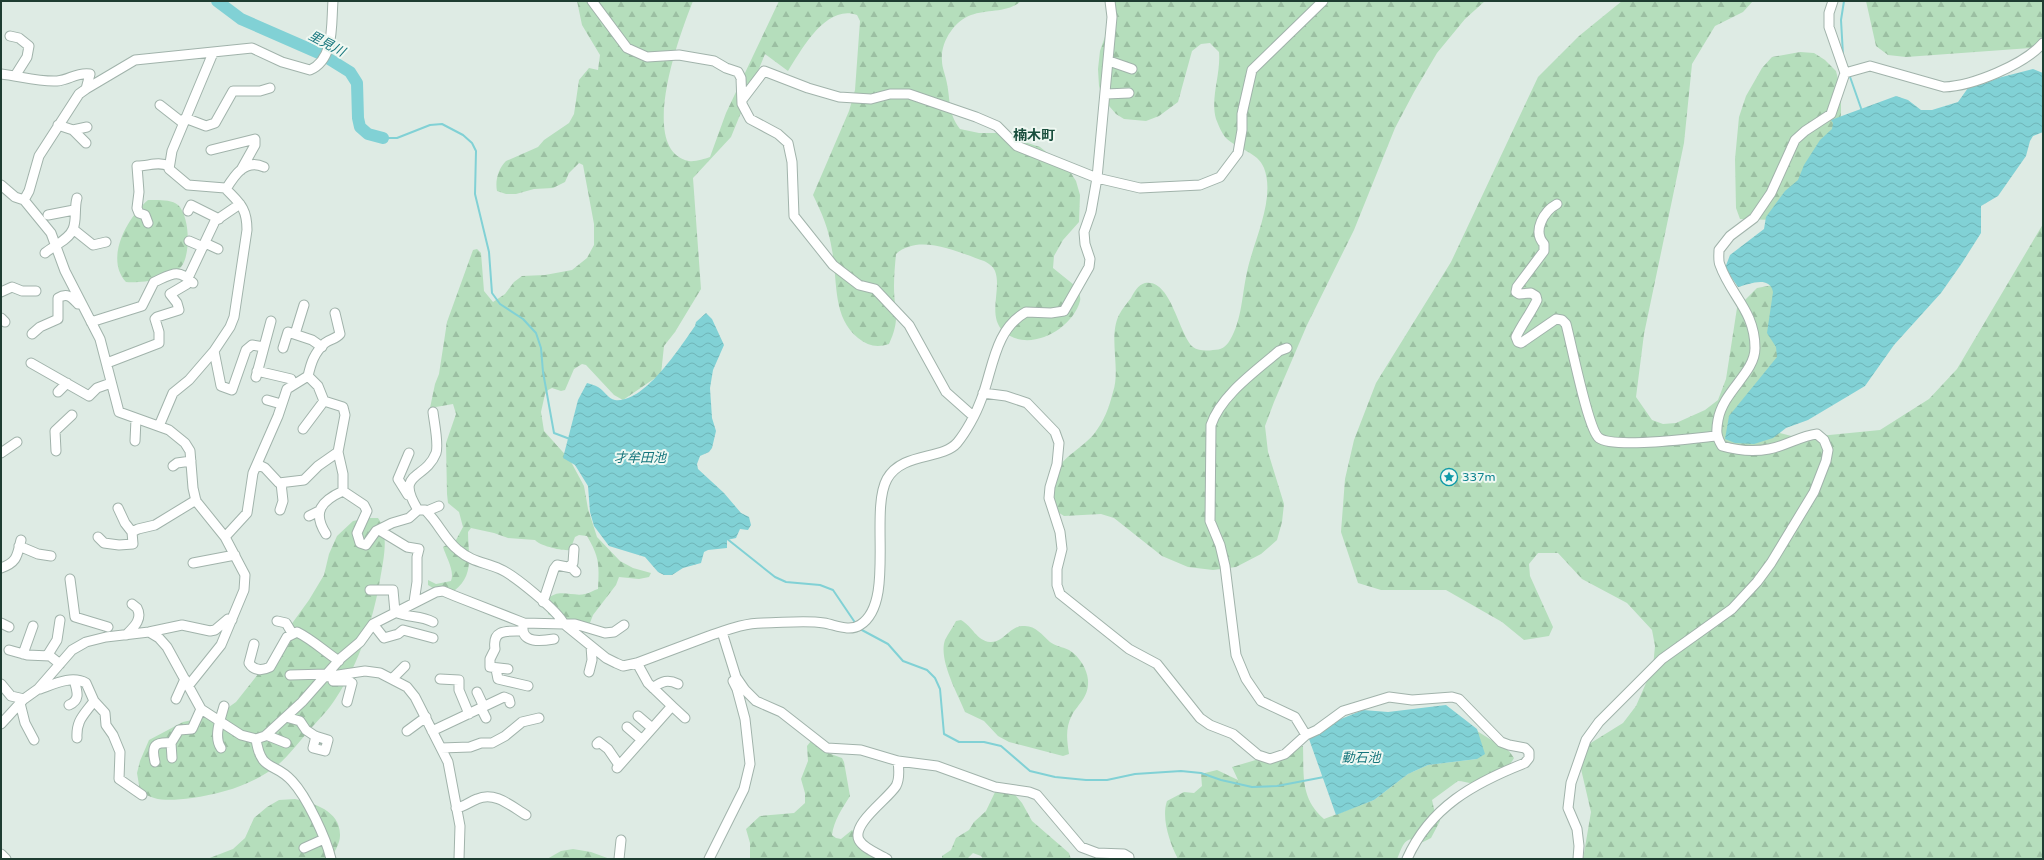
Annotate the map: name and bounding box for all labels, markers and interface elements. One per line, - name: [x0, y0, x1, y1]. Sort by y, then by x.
- water label: 里見川: [306, 28, 349, 61]
- district label: 楠木町: [1013, 127, 1055, 144]
- water label: 才牟田池: [614, 450, 668, 466]
- place icon: 337m: [1439, 467, 1459, 487]
- place label: 337m: [1462, 470, 1496, 484]
- water label: 動石池: [1341, 750, 1382, 766]

